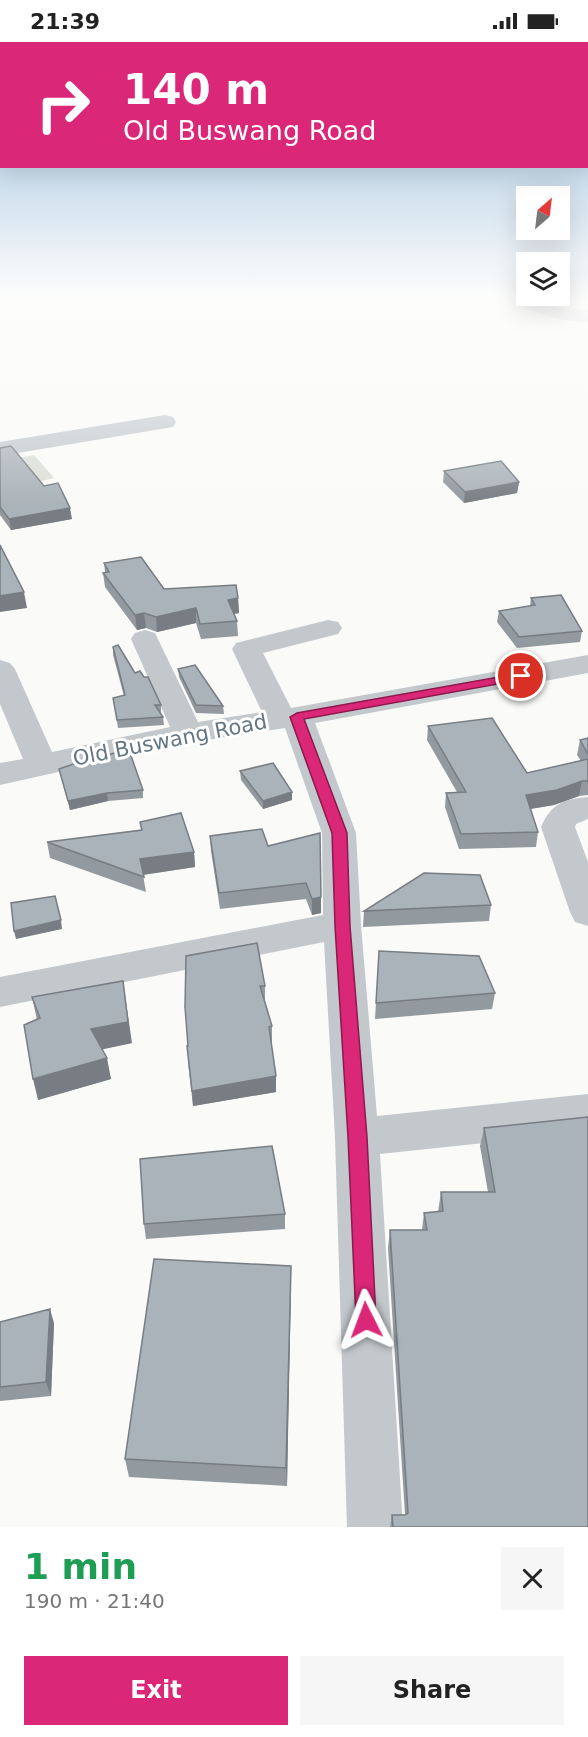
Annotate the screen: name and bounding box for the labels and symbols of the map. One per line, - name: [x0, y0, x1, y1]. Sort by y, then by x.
- north arrow: [516, 186, 570, 240]
- pin: [495, 650, 546, 701]
- street label: Old Buswang Road: [71, 709, 269, 771]
- position arrow: [334, 1288, 398, 1352]

